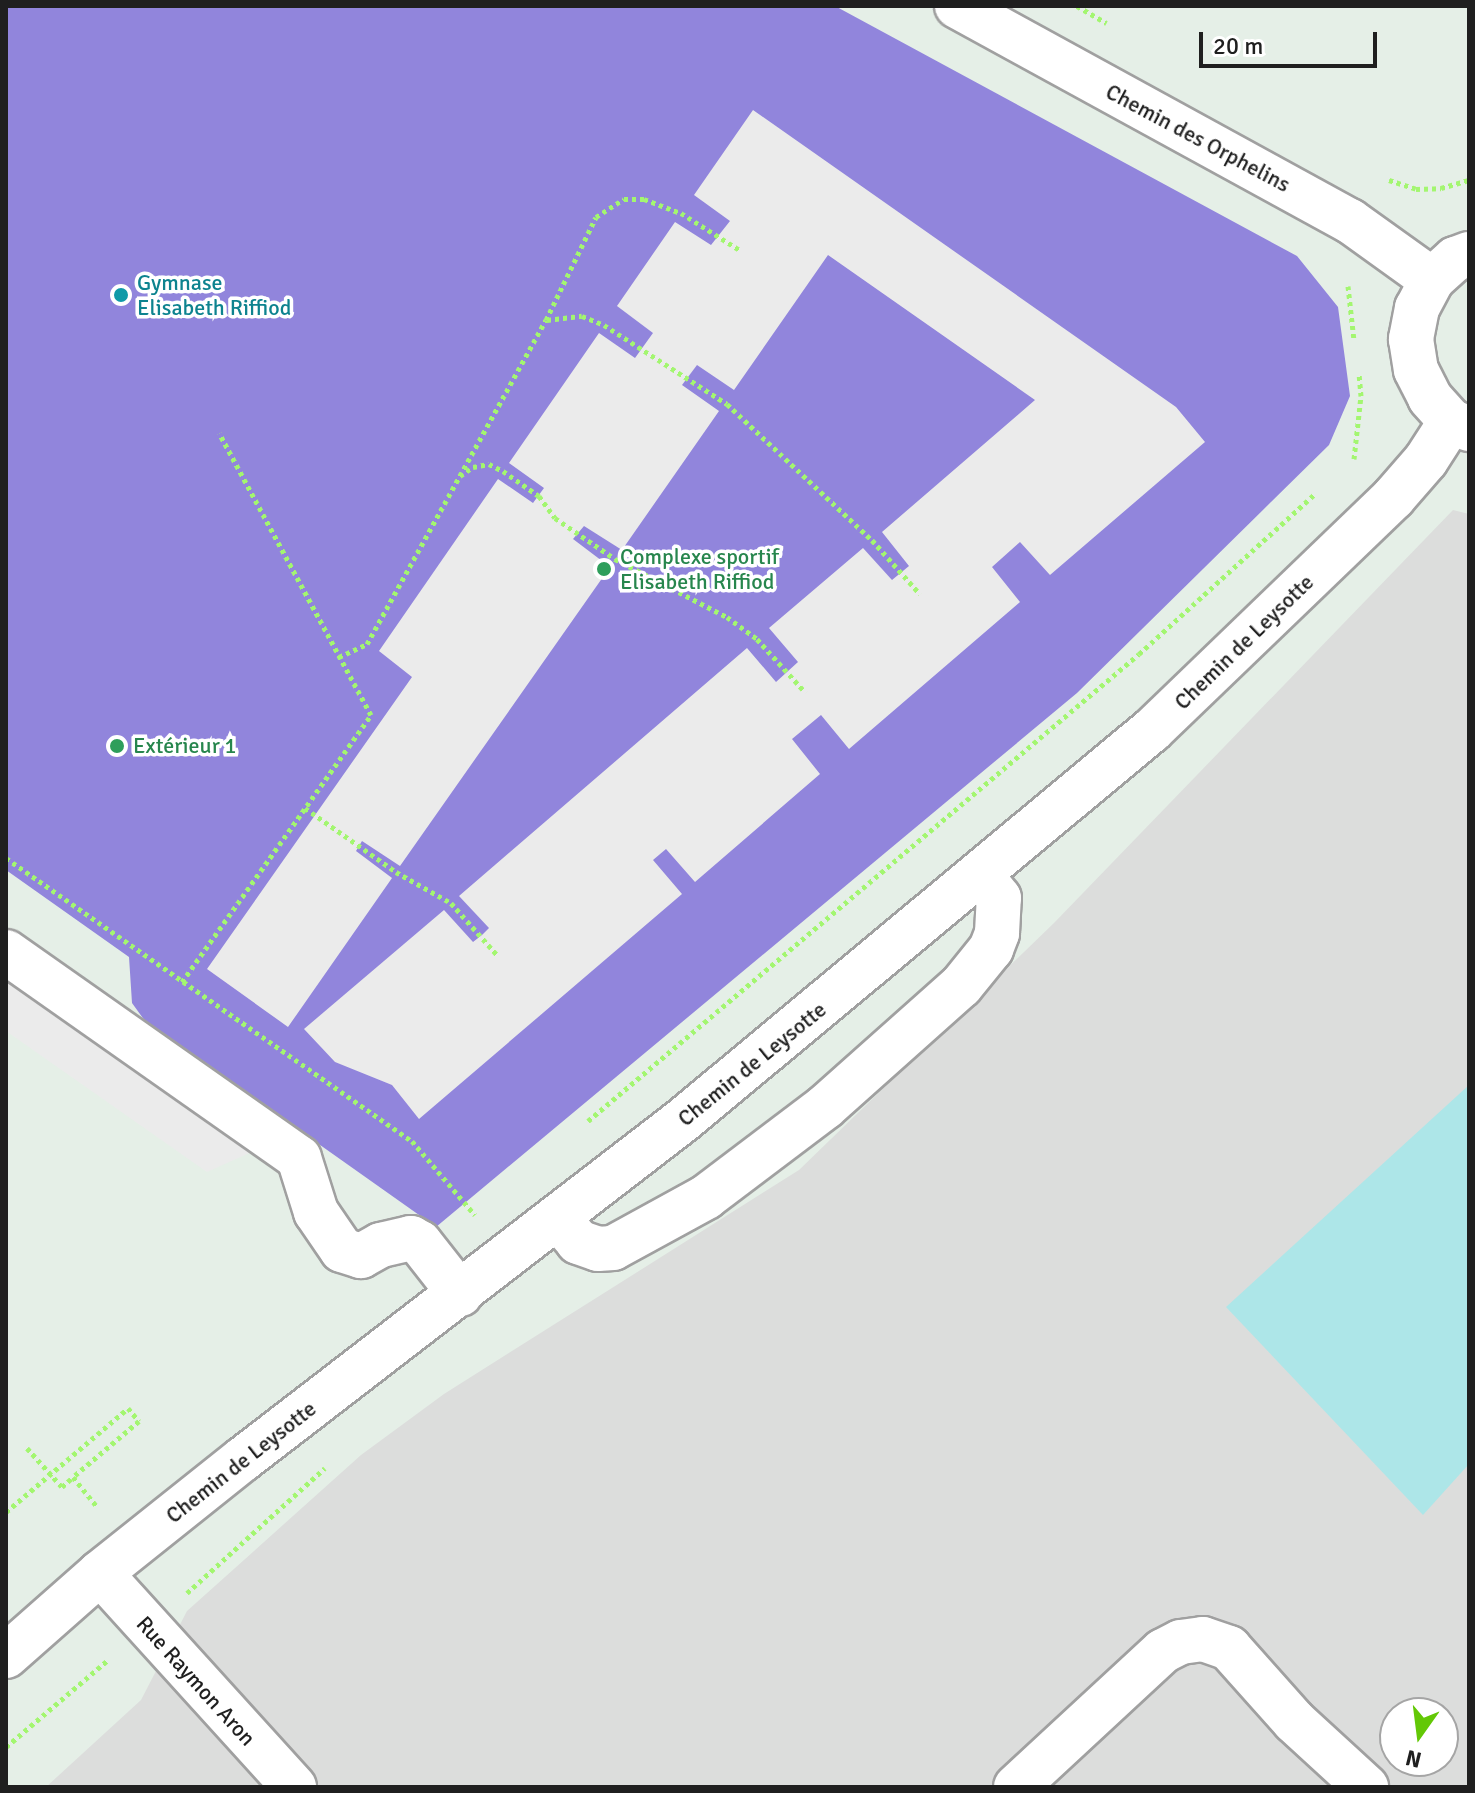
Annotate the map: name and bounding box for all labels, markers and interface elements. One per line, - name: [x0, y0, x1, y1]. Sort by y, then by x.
- scale bar: [1203, 16, 1381, 66]
- text: 20 m: [1213, 31, 1263, 61]
- street label: Chemin des Orphelins: [1101, 78, 1295, 198]
- place label: Gymnase Elisabeth Riffiod: [137, 269, 291, 320]
- marker: Gymnase Elisabeth Riffiod: [112, 286, 130, 304]
- place label: Complexe sportif Elisabeth Riffiod: [620, 543, 779, 594]
- marker: Complexe sportif Elisabeth Riffiod: [595, 560, 613, 578]
- street label: Chemin de Leysotte: [1169, 569, 1319, 715]
- place label: Extérieur 1: [133, 733, 236, 759]
- marker: Extérieur 1: [108, 737, 126, 755]
- street label: Chemin de Leysotte: [673, 996, 831, 1132]
- street label: Chemin de Leysotte: [161, 1395, 321, 1529]
- street label: Rue Raymon Aron: [131, 1611, 261, 1751]
- north arrow: [1379, 1697, 1459, 1777]
- text: N: [1403, 1744, 1424, 1774]

